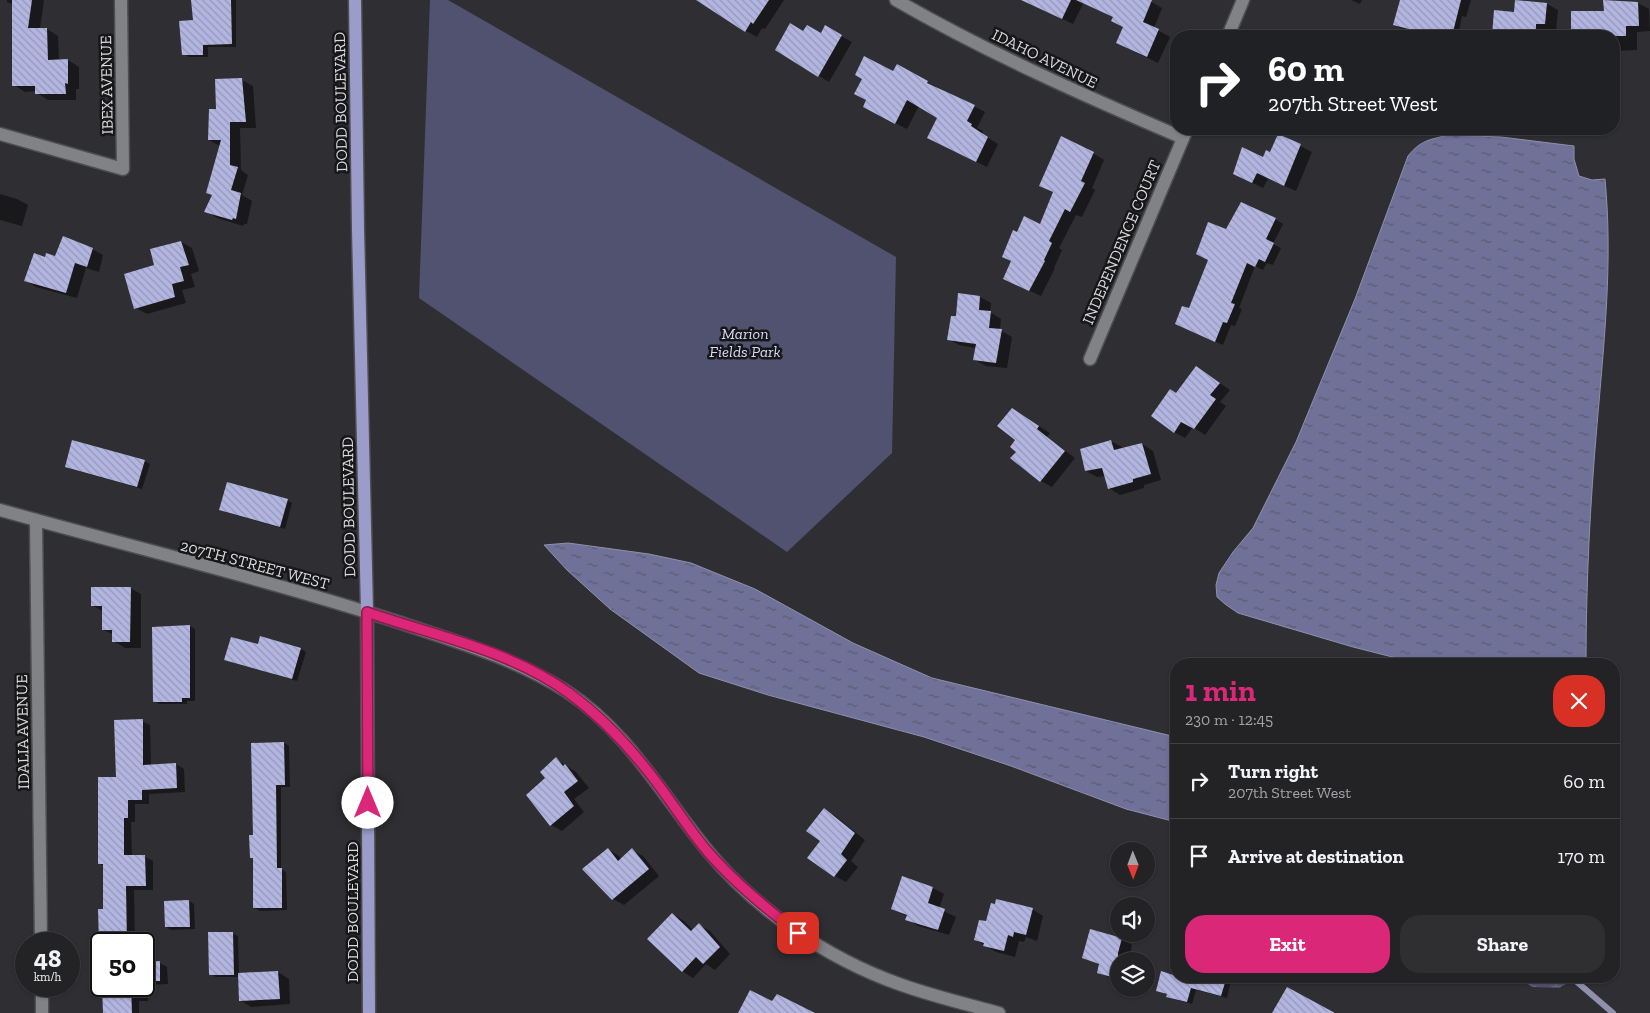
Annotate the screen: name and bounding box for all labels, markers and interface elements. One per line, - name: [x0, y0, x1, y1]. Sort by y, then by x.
- street label: IDAHO AVENUE: [989, 25, 1101, 92]
- street label: DODD BOULEVARD: [330, 32, 351, 172]
- street label: IBEX AVENUE: [96, 35, 117, 135]
- text: 60 m: [1268, 48, 1344, 90]
- icon: right: [1185, 50, 1250, 115]
- text: 207th Street West: [1268, 90, 1438, 117]
- street label: INDEPENDENCE COURT: [1078, 157, 1165, 327]
- park label: Marion Fields Park: [709, 324, 781, 361]
- street label: DODD BOULEVARD: [338, 437, 359, 577]
- street label: 207TH STREET WEST: [178, 535, 331, 594]
- text: 1 min: [1185, 673, 1256, 709]
- street label: IDALIA AVENUE: [12, 674, 33, 790]
- button: close: [1553, 675, 1605, 727]
- text: 230 m · 12:45: [1185, 710, 1273, 729]
- text: Turn right: [1228, 760, 1318, 783]
- icon: right: [1185, 767, 1213, 795]
- text: 60 m: [1563, 770, 1605, 793]
- position arrow: [341, 776, 393, 828]
- text: 207th Street West: [1228, 783, 1351, 802]
- street label: DODD BOULEVARD: [343, 842, 362, 982]
- north arrow: [1110, 842, 1155, 888]
- map controls: [1110, 842, 1155, 997]
- icon: arrive: [1185, 842, 1213, 870]
- text: Arrive at destination: [1228, 845, 1404, 868]
- text: 170 m: [1557, 845, 1605, 868]
- button: sound: [1110, 897, 1155, 942]
- pin: [777, 912, 819, 954]
- button: Exit: [1185, 915, 1390, 973]
- button: Share: [1400, 915, 1605, 973]
- icon: arrive: [784, 919, 812, 947]
- speed limit sign: 50: [90, 932, 155, 997]
- text: 48: [34, 943, 61, 973]
- button: layers: [1110, 952, 1155, 997]
- text: km/h: [34, 970, 61, 984]

